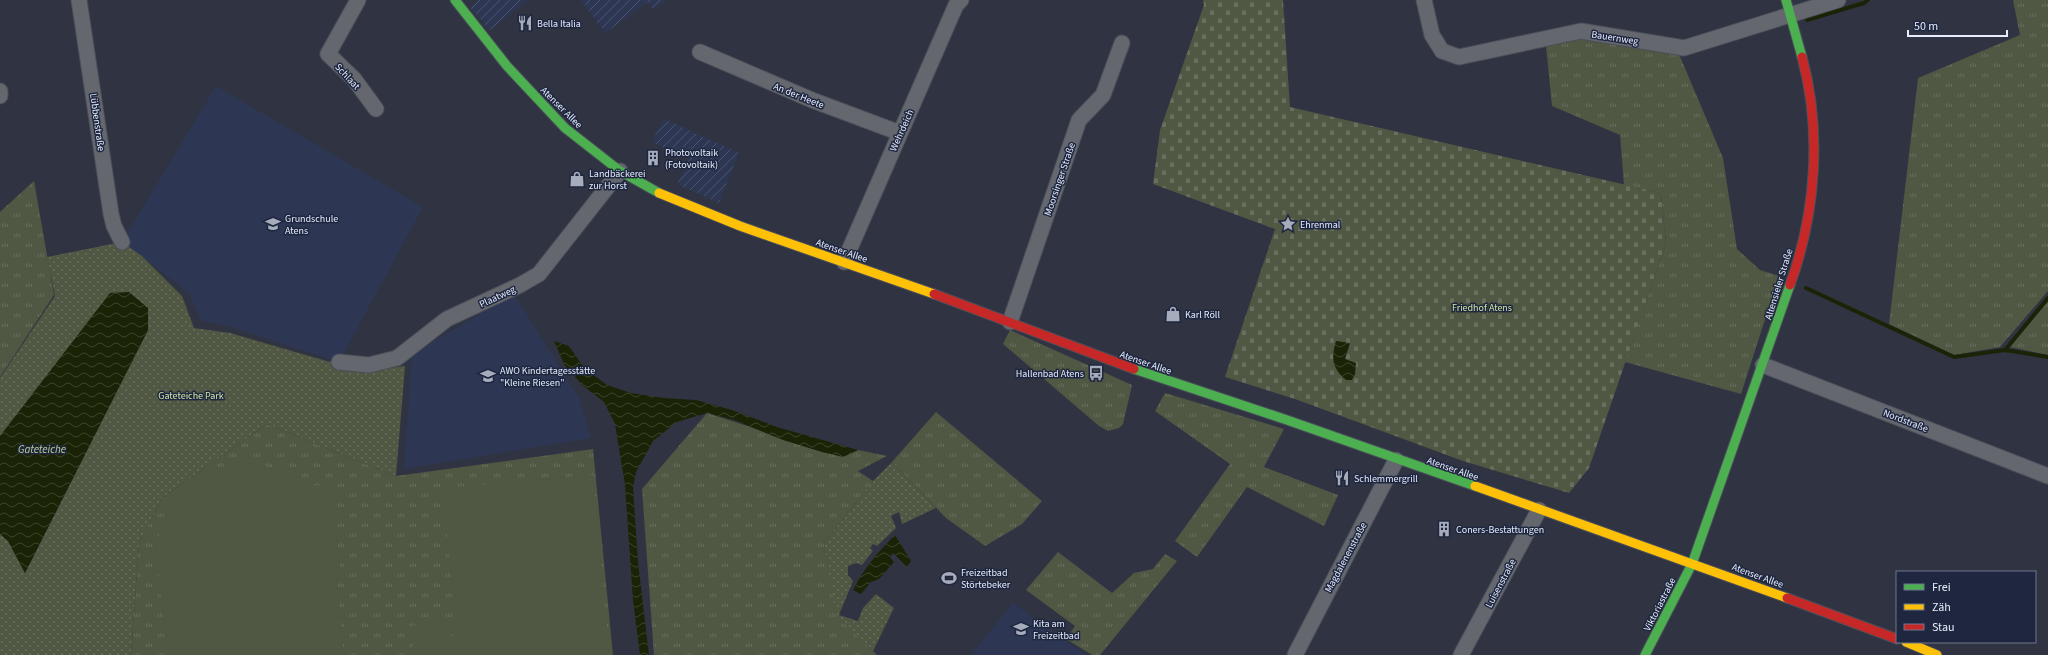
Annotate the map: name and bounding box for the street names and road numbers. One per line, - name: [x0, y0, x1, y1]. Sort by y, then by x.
- street label: Bauernweg: [1590, 27, 1639, 49]
- street label: Schlaat: [332, 60, 363, 93]
- street label: An der Heete: [771, 79, 826, 112]
- street label: Atenser Allee: [537, 84, 585, 132]
- street label: Lübbenstraße: [86, 92, 108, 152]
- street label: Wehrdeich: [886, 107, 917, 154]
- street label: Moorsinger Straße: [1041, 141, 1079, 218]
- street label: Atenser Allee: [814, 236, 870, 266]
- street label: Altensieler Straße: [1761, 247, 1796, 322]
- street label: Plaatweg: [477, 282, 518, 311]
- street label: Atenser Allee: [1118, 348, 1174, 378]
- street label: Nordstraße: [1881, 406, 1930, 436]
- street label: Atenser Allee: [1425, 454, 1481, 484]
- street label: Magdalenenstraße: [1321, 520, 1370, 595]
- street label: Luisenstraße: [1482, 556, 1520, 610]
- street label: Atenser Allee: [1730, 560, 1785, 592]
- street label: Viktoriastraße: [1640, 575, 1679, 634]

